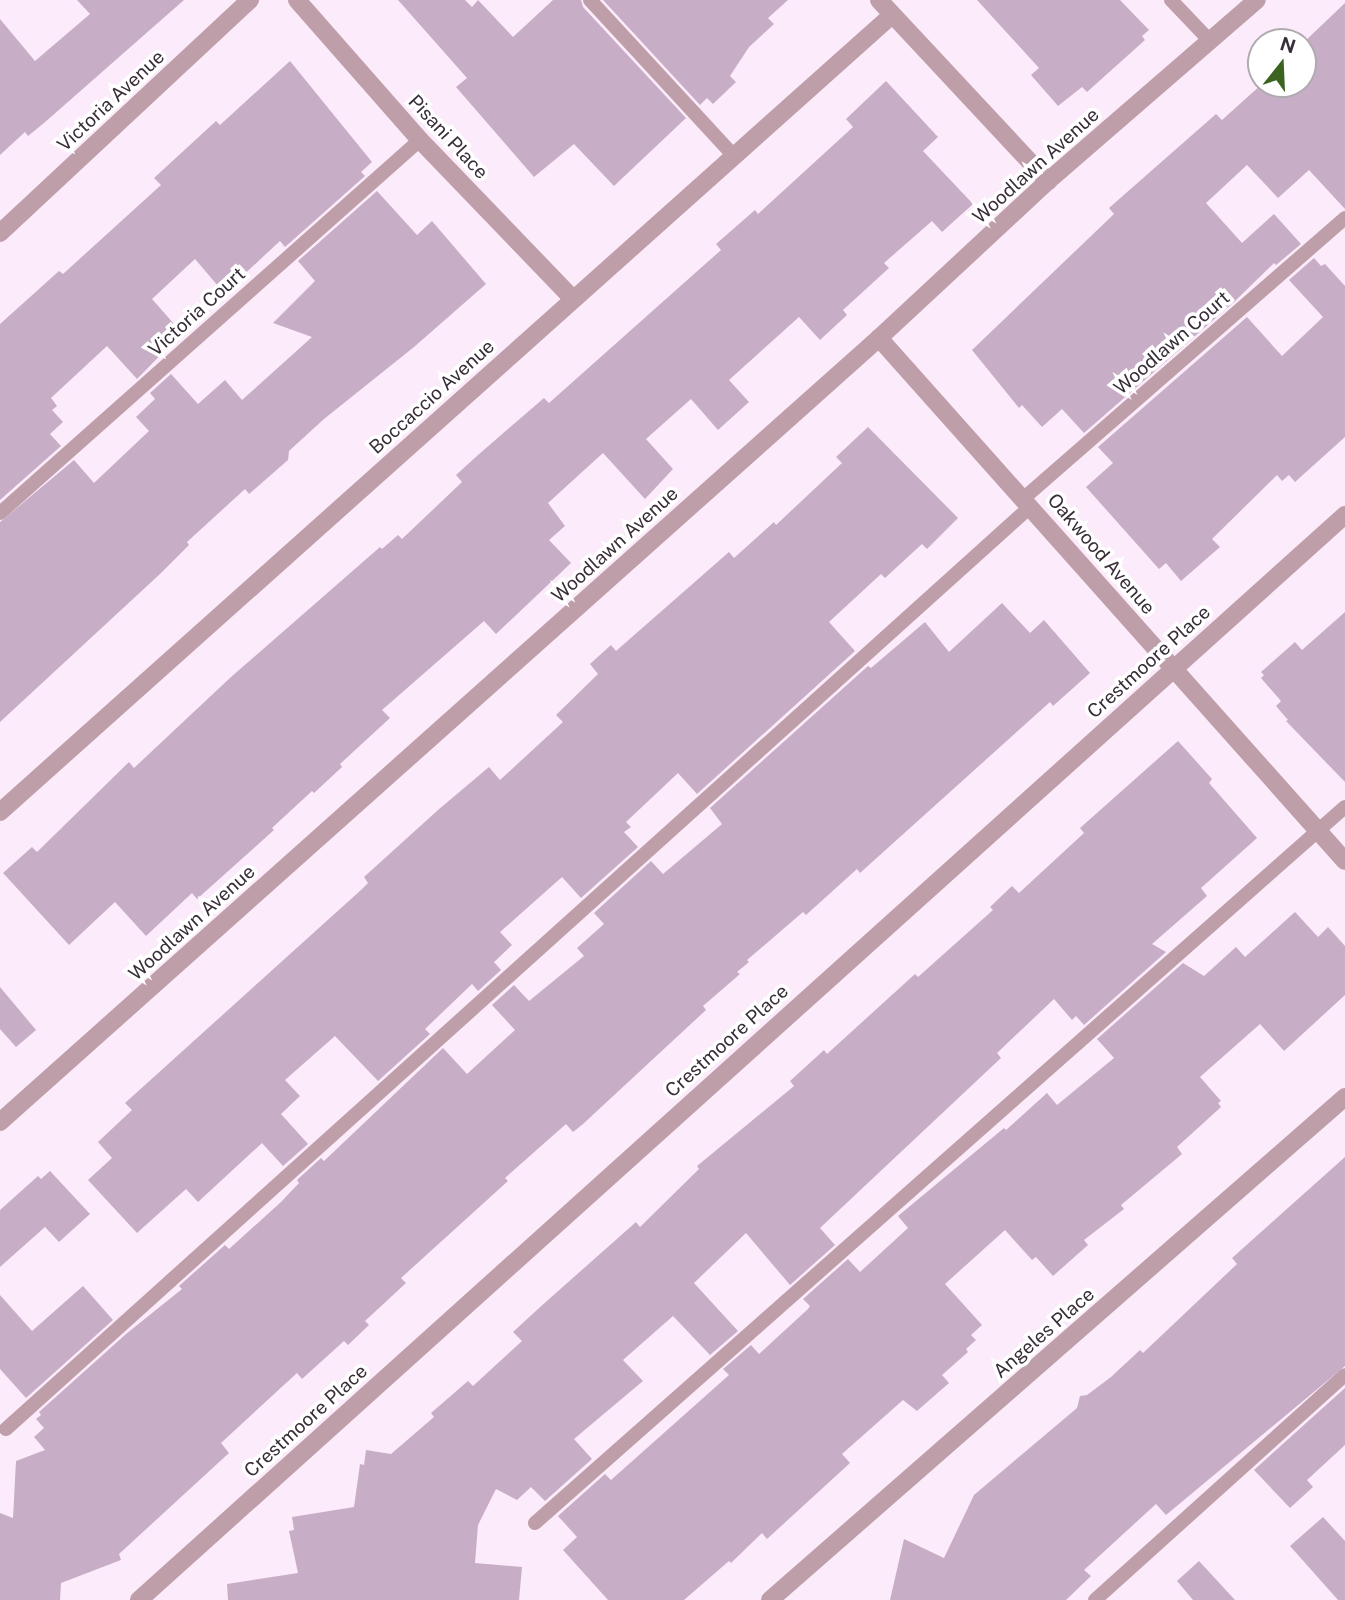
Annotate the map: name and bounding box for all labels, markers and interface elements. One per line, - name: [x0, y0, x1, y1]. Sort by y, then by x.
- north arrow: [1247, 28, 1317, 98]
- text: N: [1277, 32, 1298, 58]
- street label: Victoria Avenue: [53, 46, 169, 156]
- street label: Pisani Place: [403, 90, 493, 184]
- street label: Woodlawn Avenue: [968, 103, 1104, 229]
- street label: Victoria Court: [144, 263, 250, 361]
- street label: Woodlawn Court: [1109, 287, 1235, 399]
- street label: Boccaccio Avenue: [365, 335, 499, 459]
- street label: Woodlawn Avenue: [547, 482, 683, 608]
- street label: Oakwood Avenue: [1042, 489, 1160, 619]
- street label: Crestmoore Place: [1083, 601, 1215, 723]
- street label: Woodlawn Avenue: [124, 860, 260, 986]
- street label: Crestmoore Place: [661, 980, 793, 1102]
- street label: Angeles Place: [989, 1283, 1099, 1383]
- street label: Crestmoore Place: [240, 1360, 372, 1482]

